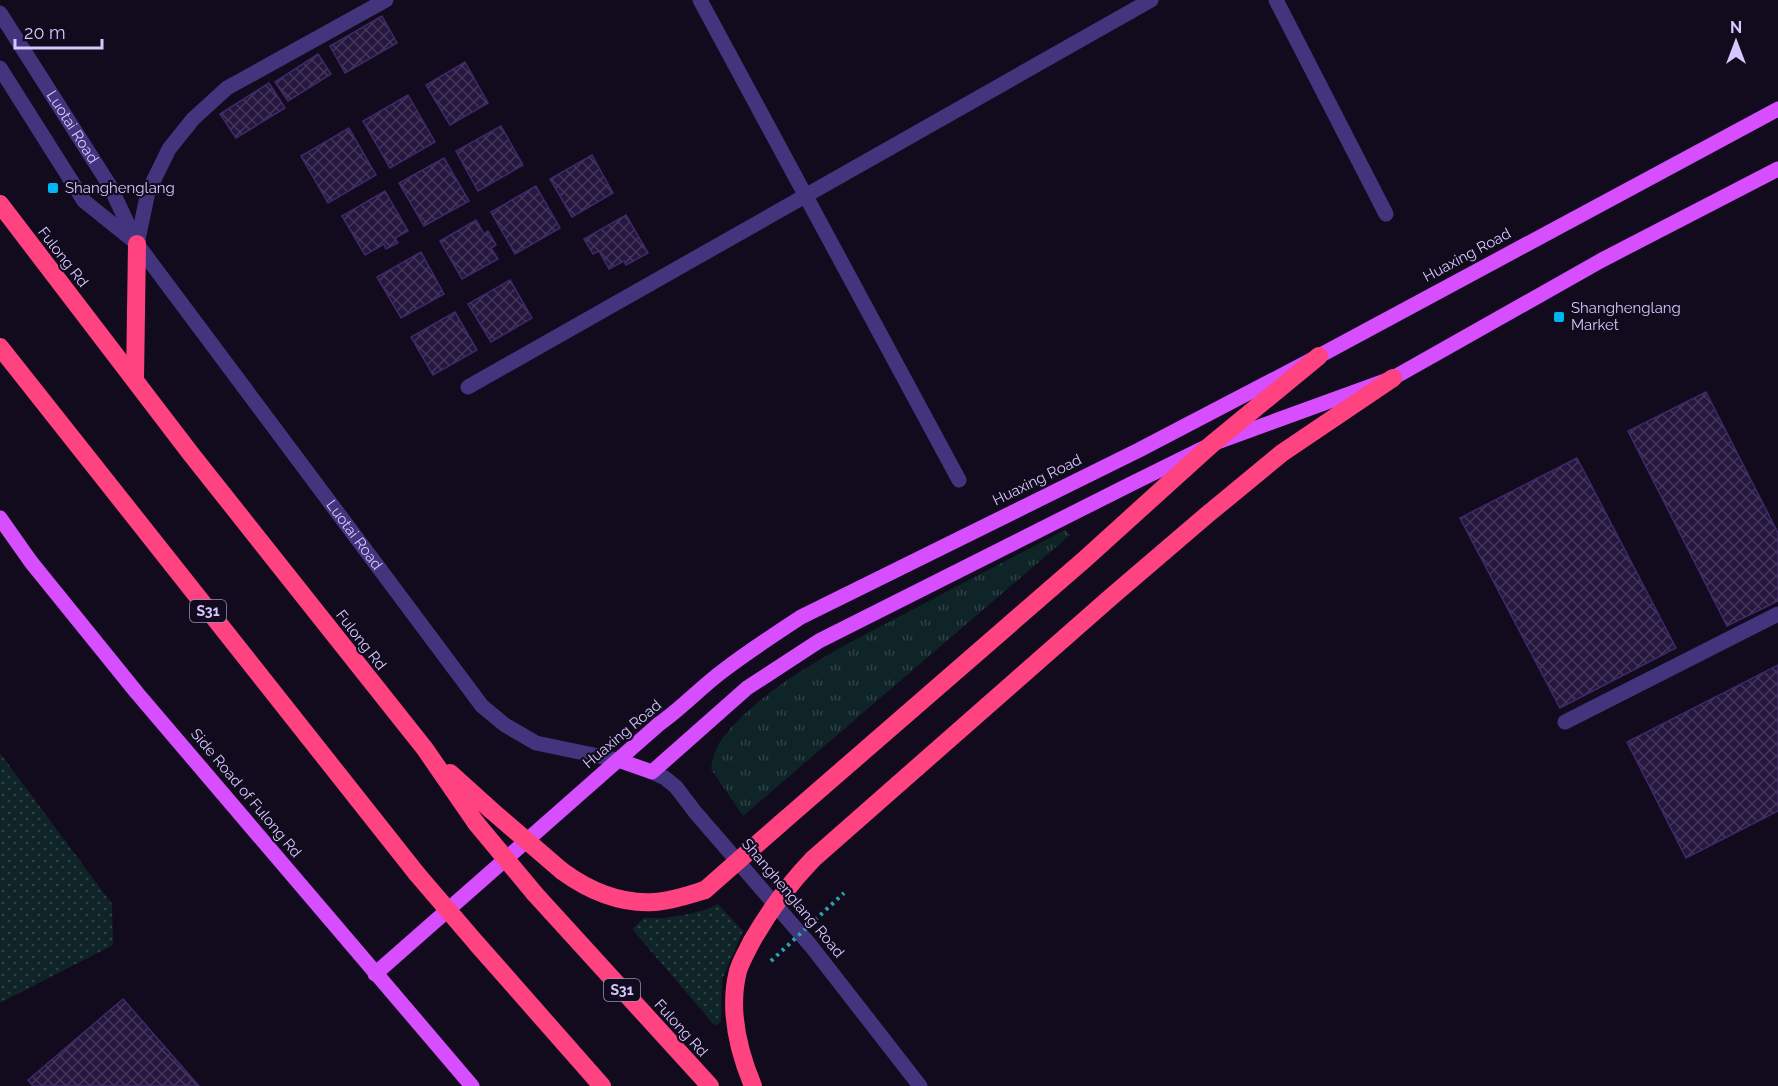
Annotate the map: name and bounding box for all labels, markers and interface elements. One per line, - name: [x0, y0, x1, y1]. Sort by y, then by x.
- scale bar: [15, 12, 102, 50]
- north arrow: [1706, 12, 1766, 72]
- text: N: [1730, 18, 1742, 37]
- text: 20 m: [24, 22, 66, 43]
- street label: Luotai Road: [43, 87, 102, 167]
- place label: Shanghenglang: [65, 179, 175, 197]
- marker: Shanghenglang: [46, 181, 60, 195]
- street label: Fulong Rd: [34, 223, 92, 291]
- street label: Huaxing Road: [1420, 224, 1514, 286]
- place label: Shanghenglang Market: [1571, 299, 1681, 334]
- marker: Shanghenglang Market: [1552, 310, 1566, 324]
- street label: Huaxing Road: [990, 451, 1084, 509]
- street label: Luotai Road: [322, 496, 386, 573]
- road number: S31: [190, 600, 226, 622]
- street label: Fulong Rd: [332, 606, 390, 674]
- street label: Huaxing Road: [579, 696, 665, 772]
- street label: Side Road of Fulong Rd: [187, 725, 305, 861]
- street label: Shanghenglang Road: [738, 835, 848, 961]
- road number: S31: [604, 979, 640, 1001]
- street label: Fulong Rd: [651, 996, 711, 1060]

